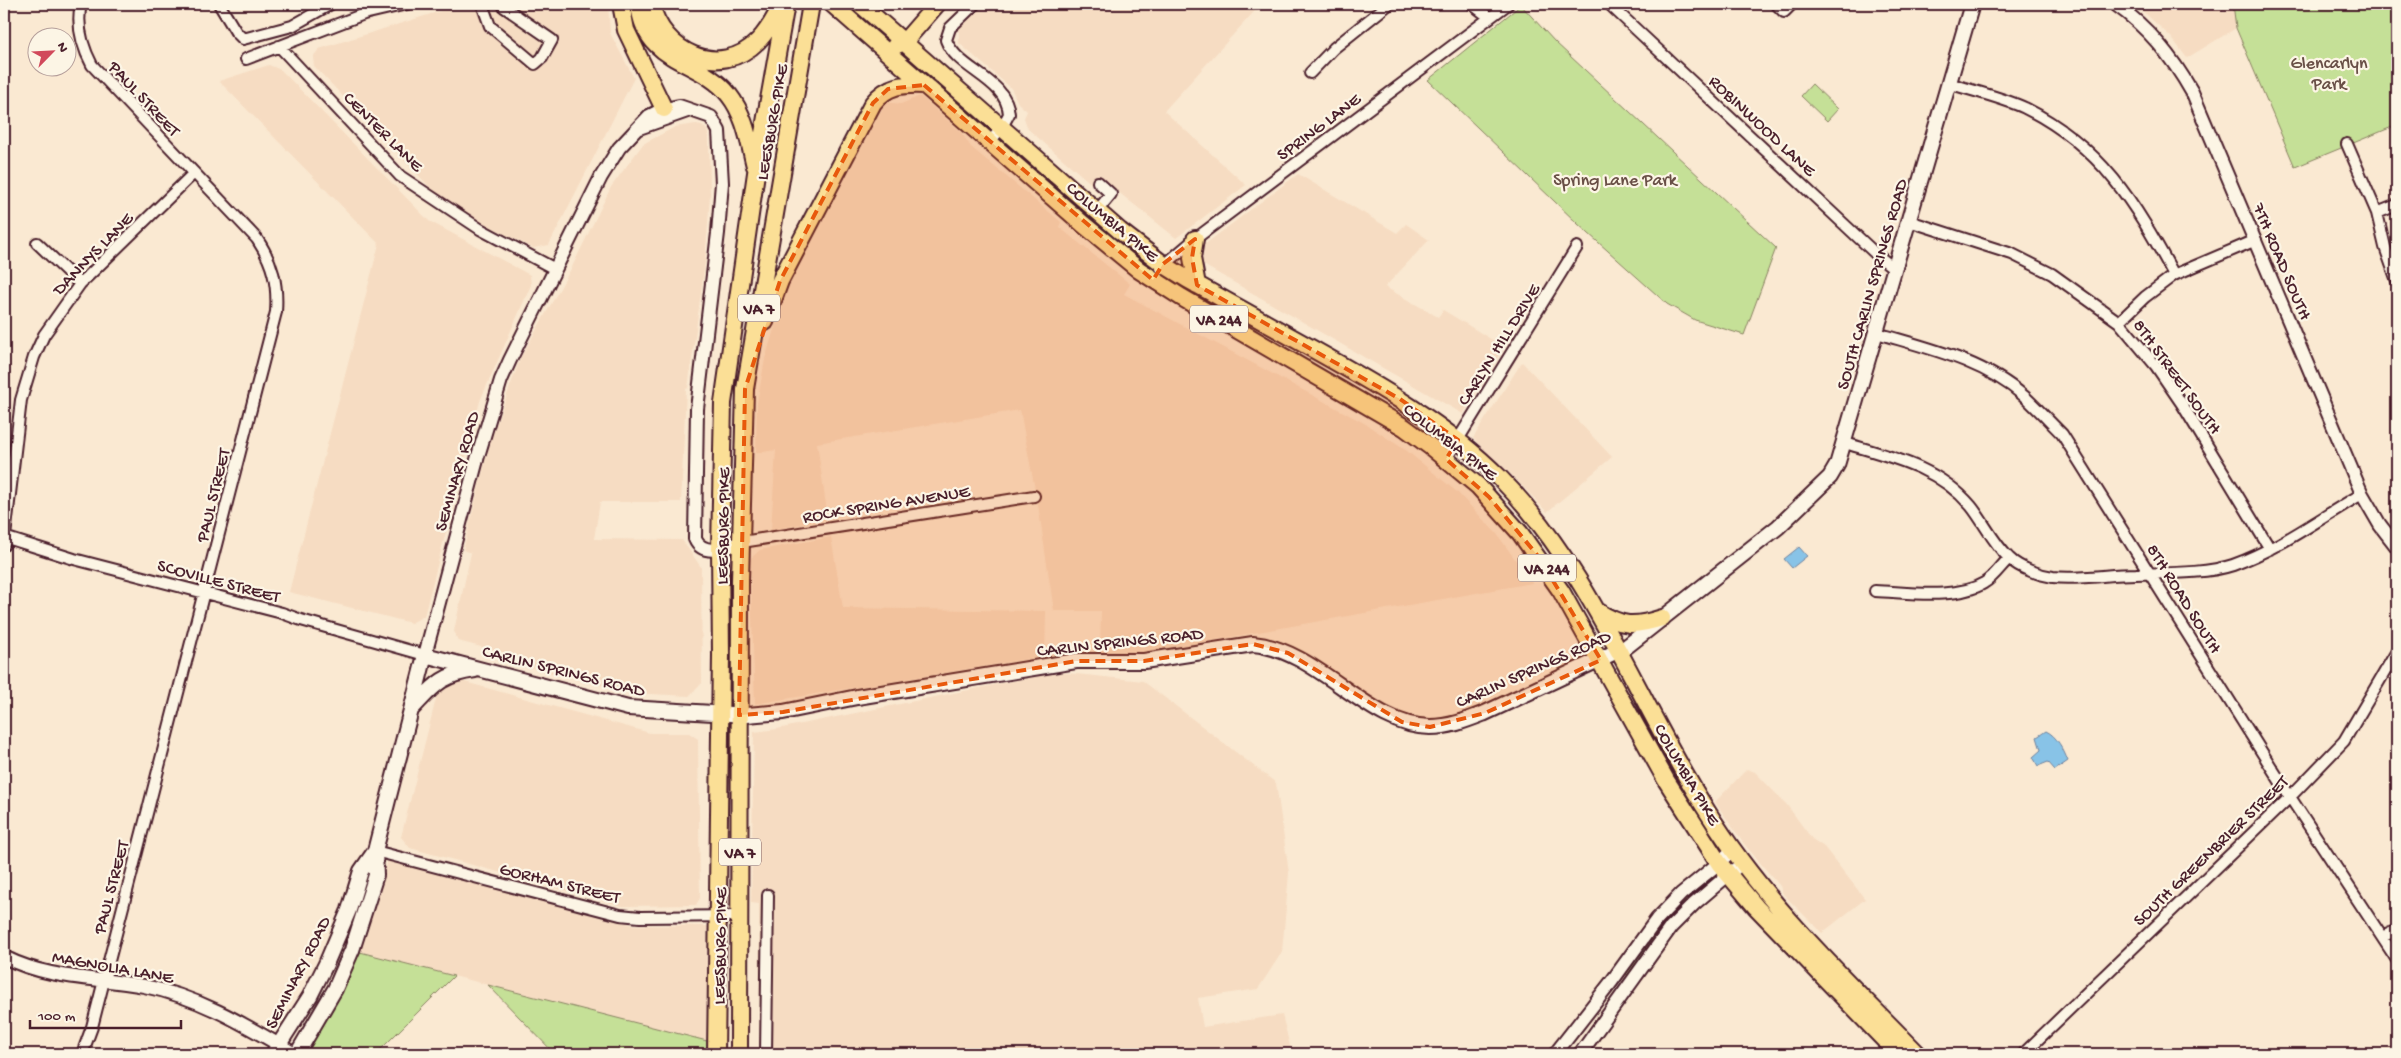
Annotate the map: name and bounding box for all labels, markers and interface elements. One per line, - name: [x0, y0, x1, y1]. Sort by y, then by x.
- north arrow: [28, 28, 78, 78]
- text: N: [52, 40, 71, 55]
- park label: Glencarlyn Park: [2290, 54, 2368, 96]
- street label: PAUL STREET: [102, 57, 184, 143]
- street label: LEESBURG PIKE: [753, 62, 794, 182]
- street label: ROBINWOOD LANE: [1703, 72, 1820, 182]
- street label: CENTER LANE: [338, 88, 427, 178]
- street label: SPRING LANE: [1273, 89, 1366, 166]
- park label: Spring Lane Park: [1553, 171, 1679, 192]
- street label: SOUTH CARLIN SPRINGS ROAD: [1833, 177, 1914, 392]
- street label: COLUMBIA PIKE: [1061, 178, 1162, 268]
- street label: 7TH ROAD SOUTH: [2246, 200, 2315, 324]
- street label: DANNYS LANE: [48, 208, 139, 301]
- street label: CARLYN HILL DRIVE: [1454, 280, 1546, 410]
- road number: VA 7: [738, 294, 780, 322]
- road number: VA 244: [1190, 306, 1248, 332]
- street label: 8TH STREET SOUTH: [2127, 316, 2225, 439]
- street label: COLUMBIA PIKE: [1398, 400, 1501, 487]
- street label: SEMINARY ROAD: [431, 409, 486, 534]
- street label: PAUL STREET: [192, 446, 236, 546]
- street label: LEESBURG PIKE: [713, 466, 736, 585]
- street label: ROCK SPRING AVENUE: [801, 482, 972, 529]
- street label: 8TH ROAD SOUTH: [2141, 541, 2225, 658]
- road number: VA 244: [1518, 554, 1576, 582]
- street label: SCOVILLE STREET: [155, 556, 283, 609]
- street label: CARLIN SPRINGS ROAD: [1036, 624, 1205, 663]
- street label: CARLIN SPRINGS ROAD: [1453, 627, 1615, 714]
- street label: CARLIN SPRINGS ROAD: [480, 642, 647, 703]
- street label: COLUMBIA PIKE: [1648, 721, 1724, 830]
- street label: SOUTH GREENBRIER STREET: [2130, 771, 2295, 932]
- street label: PAUL STREET: [90, 838, 135, 938]
- road number: VA 7: [719, 839, 761, 866]
- street label: GORHAM STREET: [497, 859, 623, 910]
- street label: LEESBURG PIKE: [710, 886, 733, 1005]
- street label: SEMINARY ROAD: [262, 913, 337, 1033]
- street label: MAGNOLIA LANE: [50, 947, 176, 990]
- scale bar: [30, 998, 181, 1030]
- text: 100 m: [37, 1008, 76, 1026]

